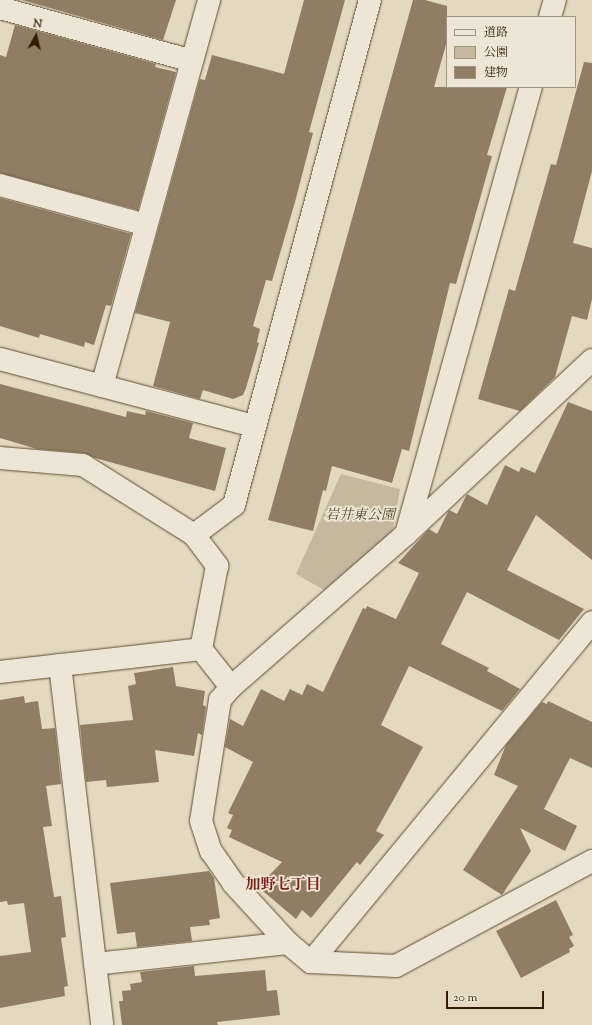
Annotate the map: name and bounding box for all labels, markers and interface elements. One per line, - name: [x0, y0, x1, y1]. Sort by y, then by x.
- north arrow: [16, 16, 56, 56]
- text: N: [32, 16, 43, 33]
- legend: [446, 16, 576, 88]
- text: 道路: [484, 24, 508, 42]
- text: 公園: [484, 44, 508, 62]
- text: 建物: [484, 64, 508, 82]
- park label: 岩井東公園: [325, 508, 395, 524]
- district label: 加野七丁目: [246, 877, 320, 895]
- scale bar: [448, 983, 546, 1009]
- text: 20 m: [453, 989, 477, 1007]

